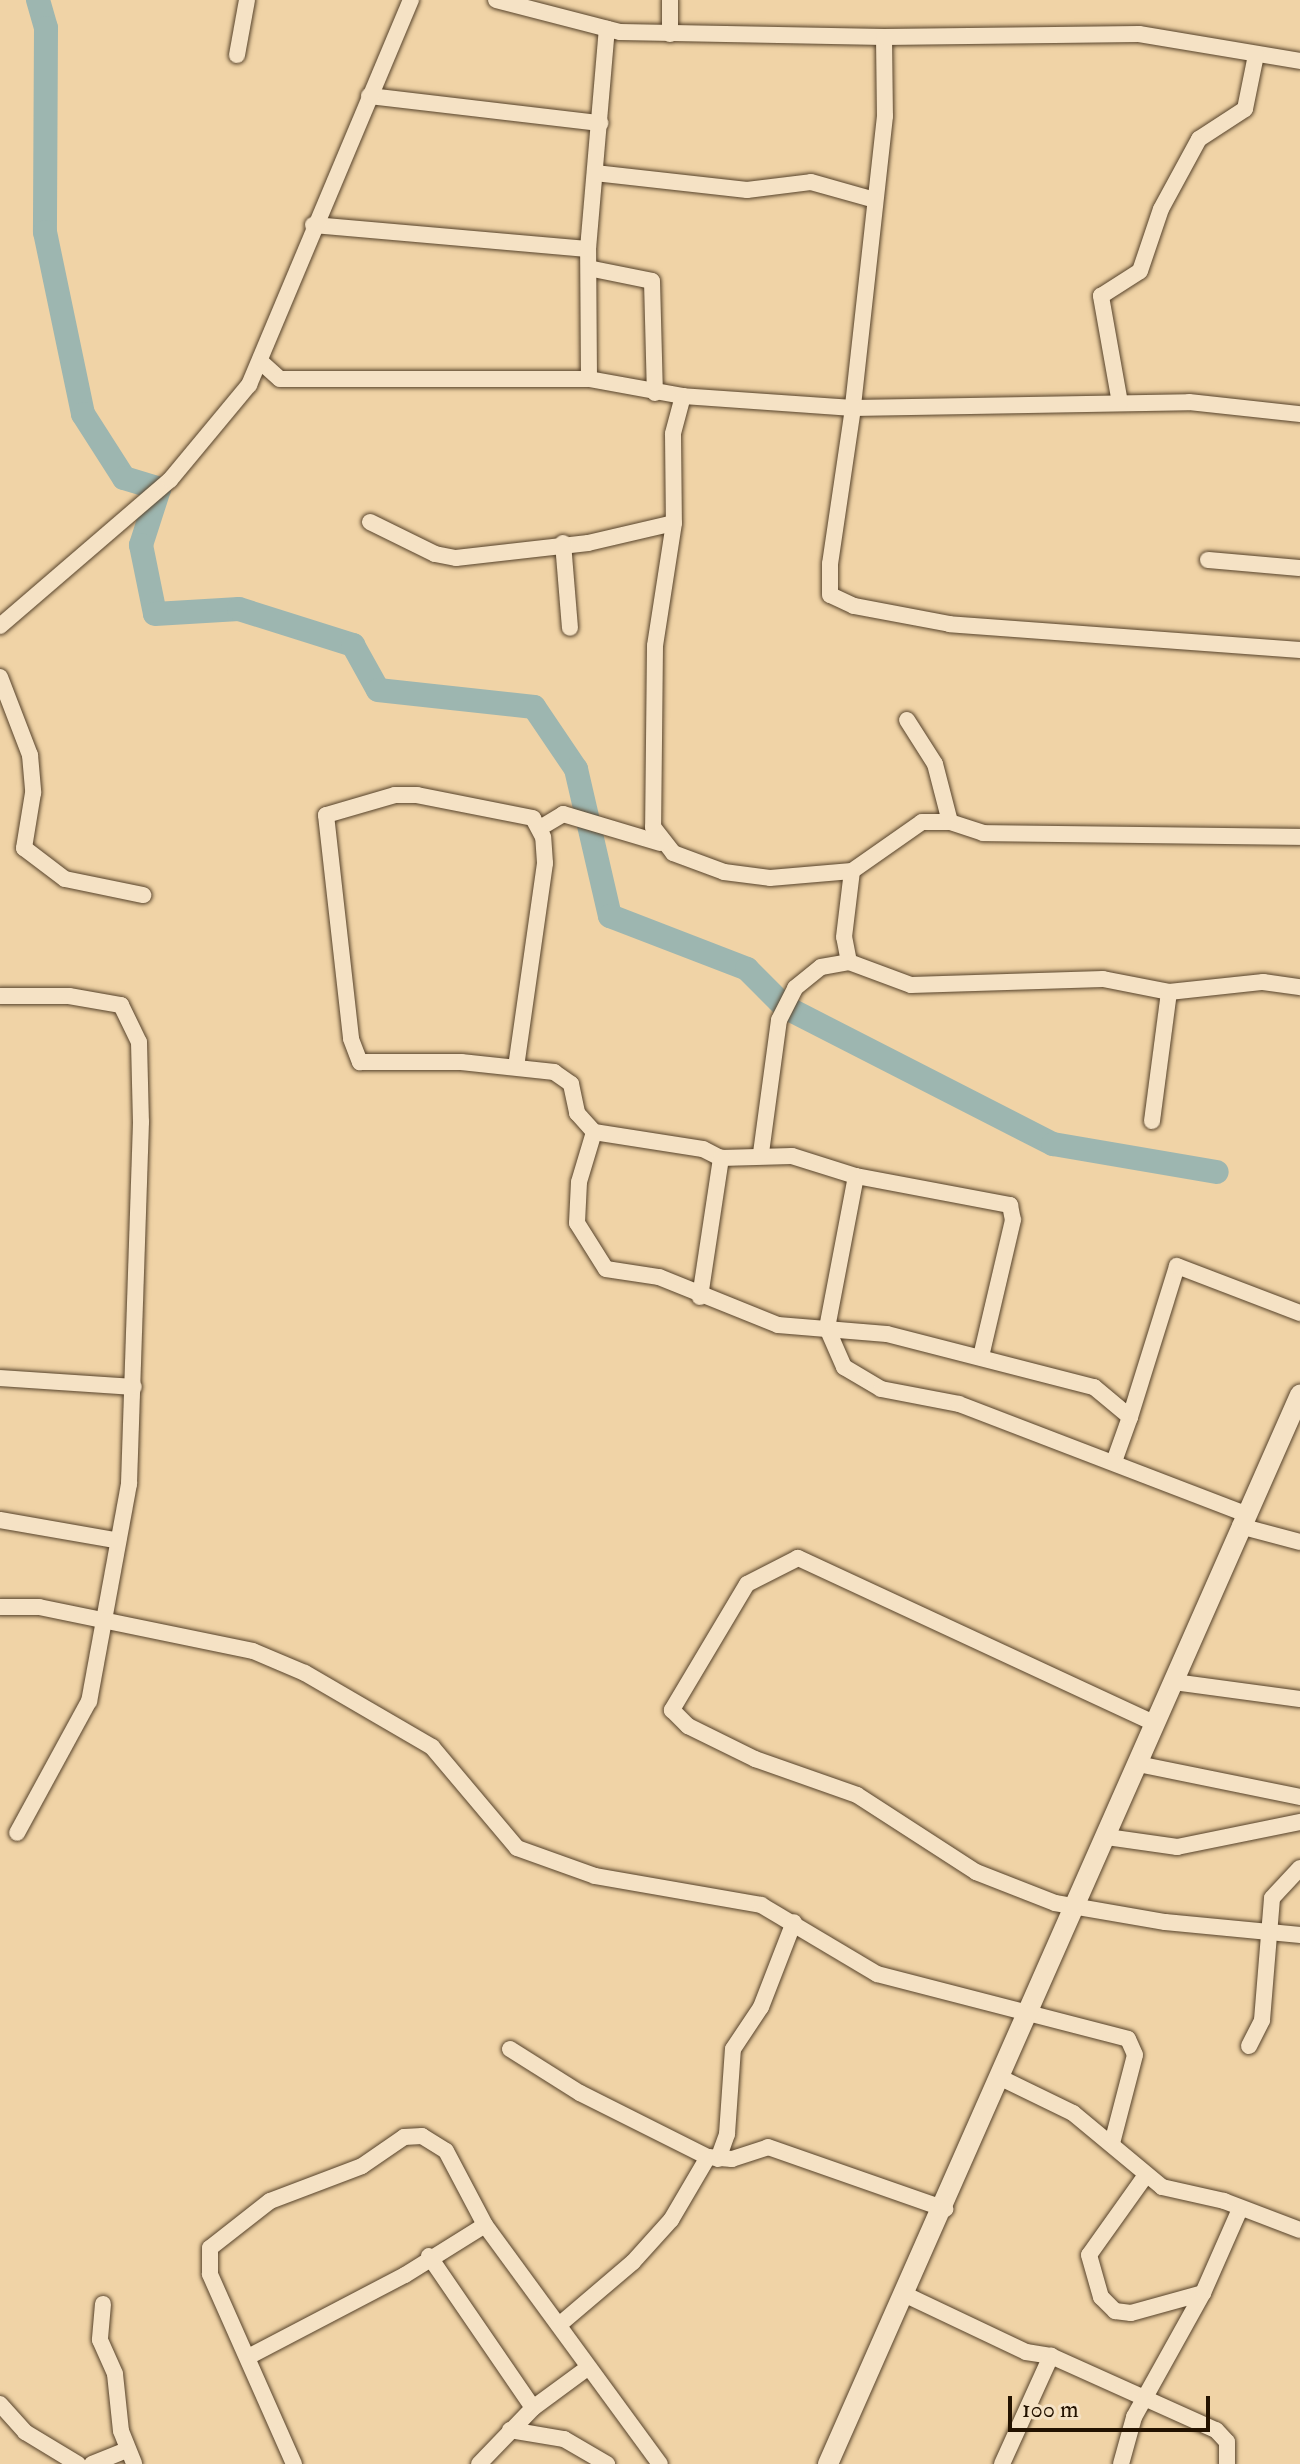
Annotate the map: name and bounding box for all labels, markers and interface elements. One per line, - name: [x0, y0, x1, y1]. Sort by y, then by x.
- scale bar: [1012, 2380, 1214, 2430]
- text: 100 m: [1022, 2394, 1079, 2425]

